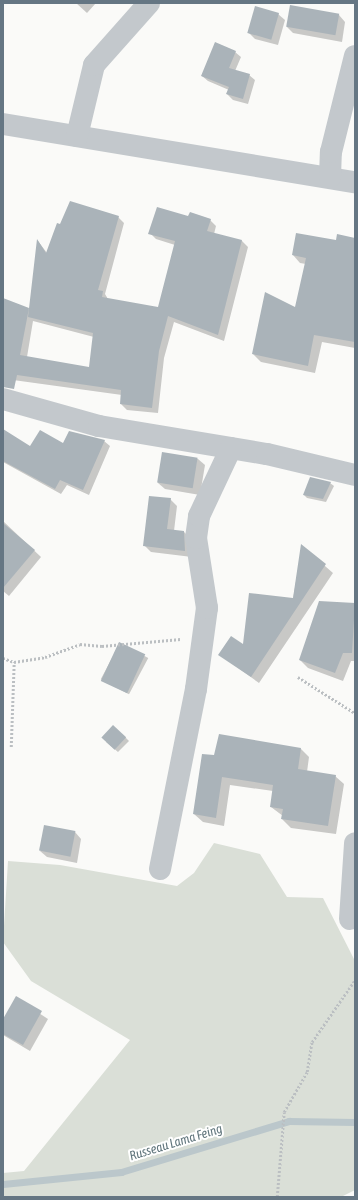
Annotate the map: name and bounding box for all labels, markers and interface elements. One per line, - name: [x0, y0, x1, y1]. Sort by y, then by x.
- water label: Russeau Lama Feing: [128, 1121, 224, 1165]

